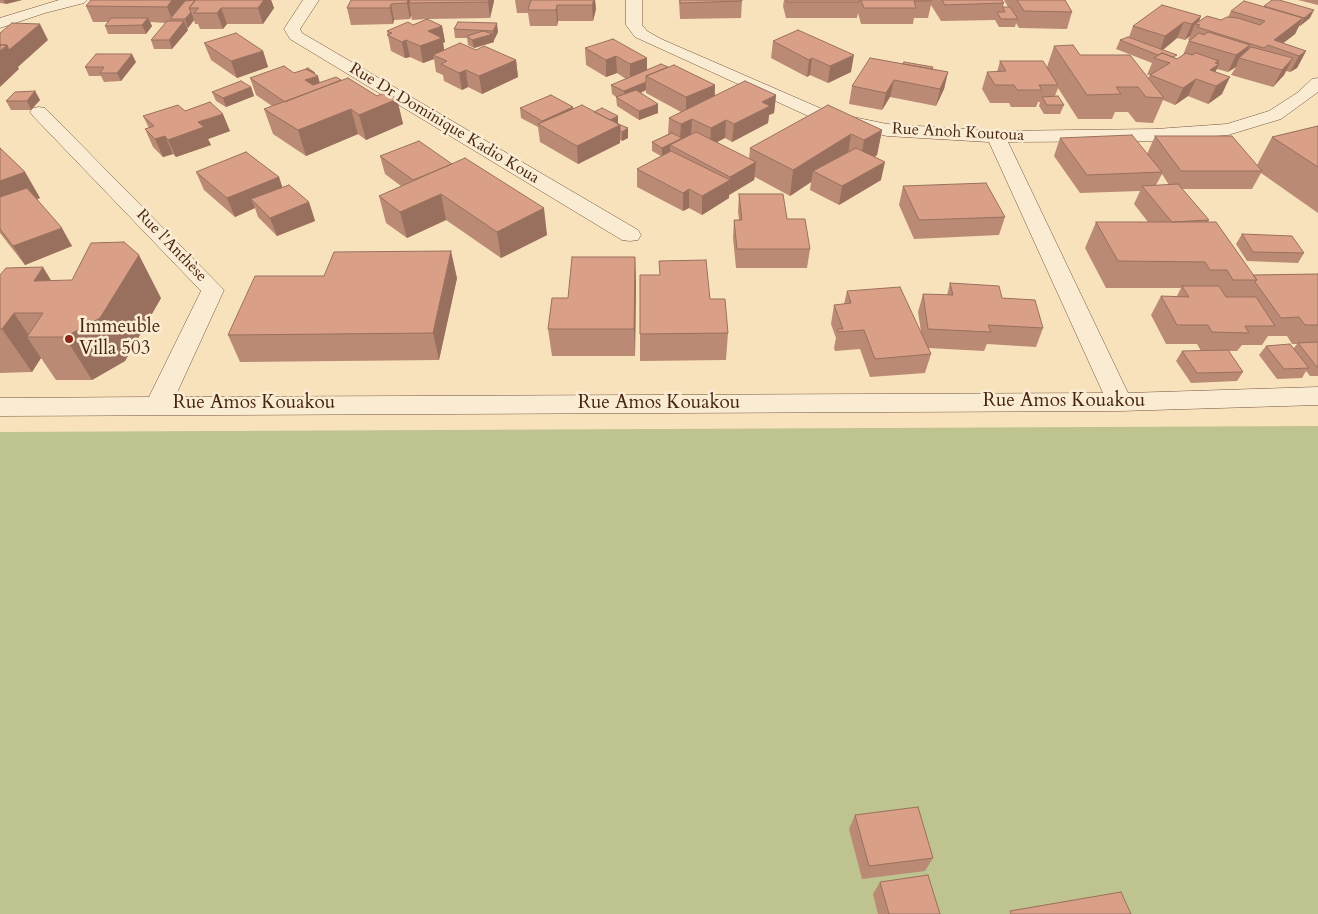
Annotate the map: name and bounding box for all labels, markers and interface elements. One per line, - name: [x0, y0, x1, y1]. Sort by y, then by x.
- street label: Rue Dr Dominique Kadio Koua: [346, 60, 542, 188]
- street label: Rue Anoh Koutoua: [891, 120, 1025, 146]
- street label: Rue l'Anthèse: [132, 206, 210, 286]
- place label: Immeuble Villa 503: [79, 317, 160, 361]
- marker: Immeuble Villa 503: [63, 333, 75, 345]
- street label: Rue Amos Kouakou: [983, 391, 1145, 413]
- street label: Rue Amos Kouakou: [173, 393, 335, 415]
- street label: Rue Amos Kouakou: [578, 393, 740, 415]

